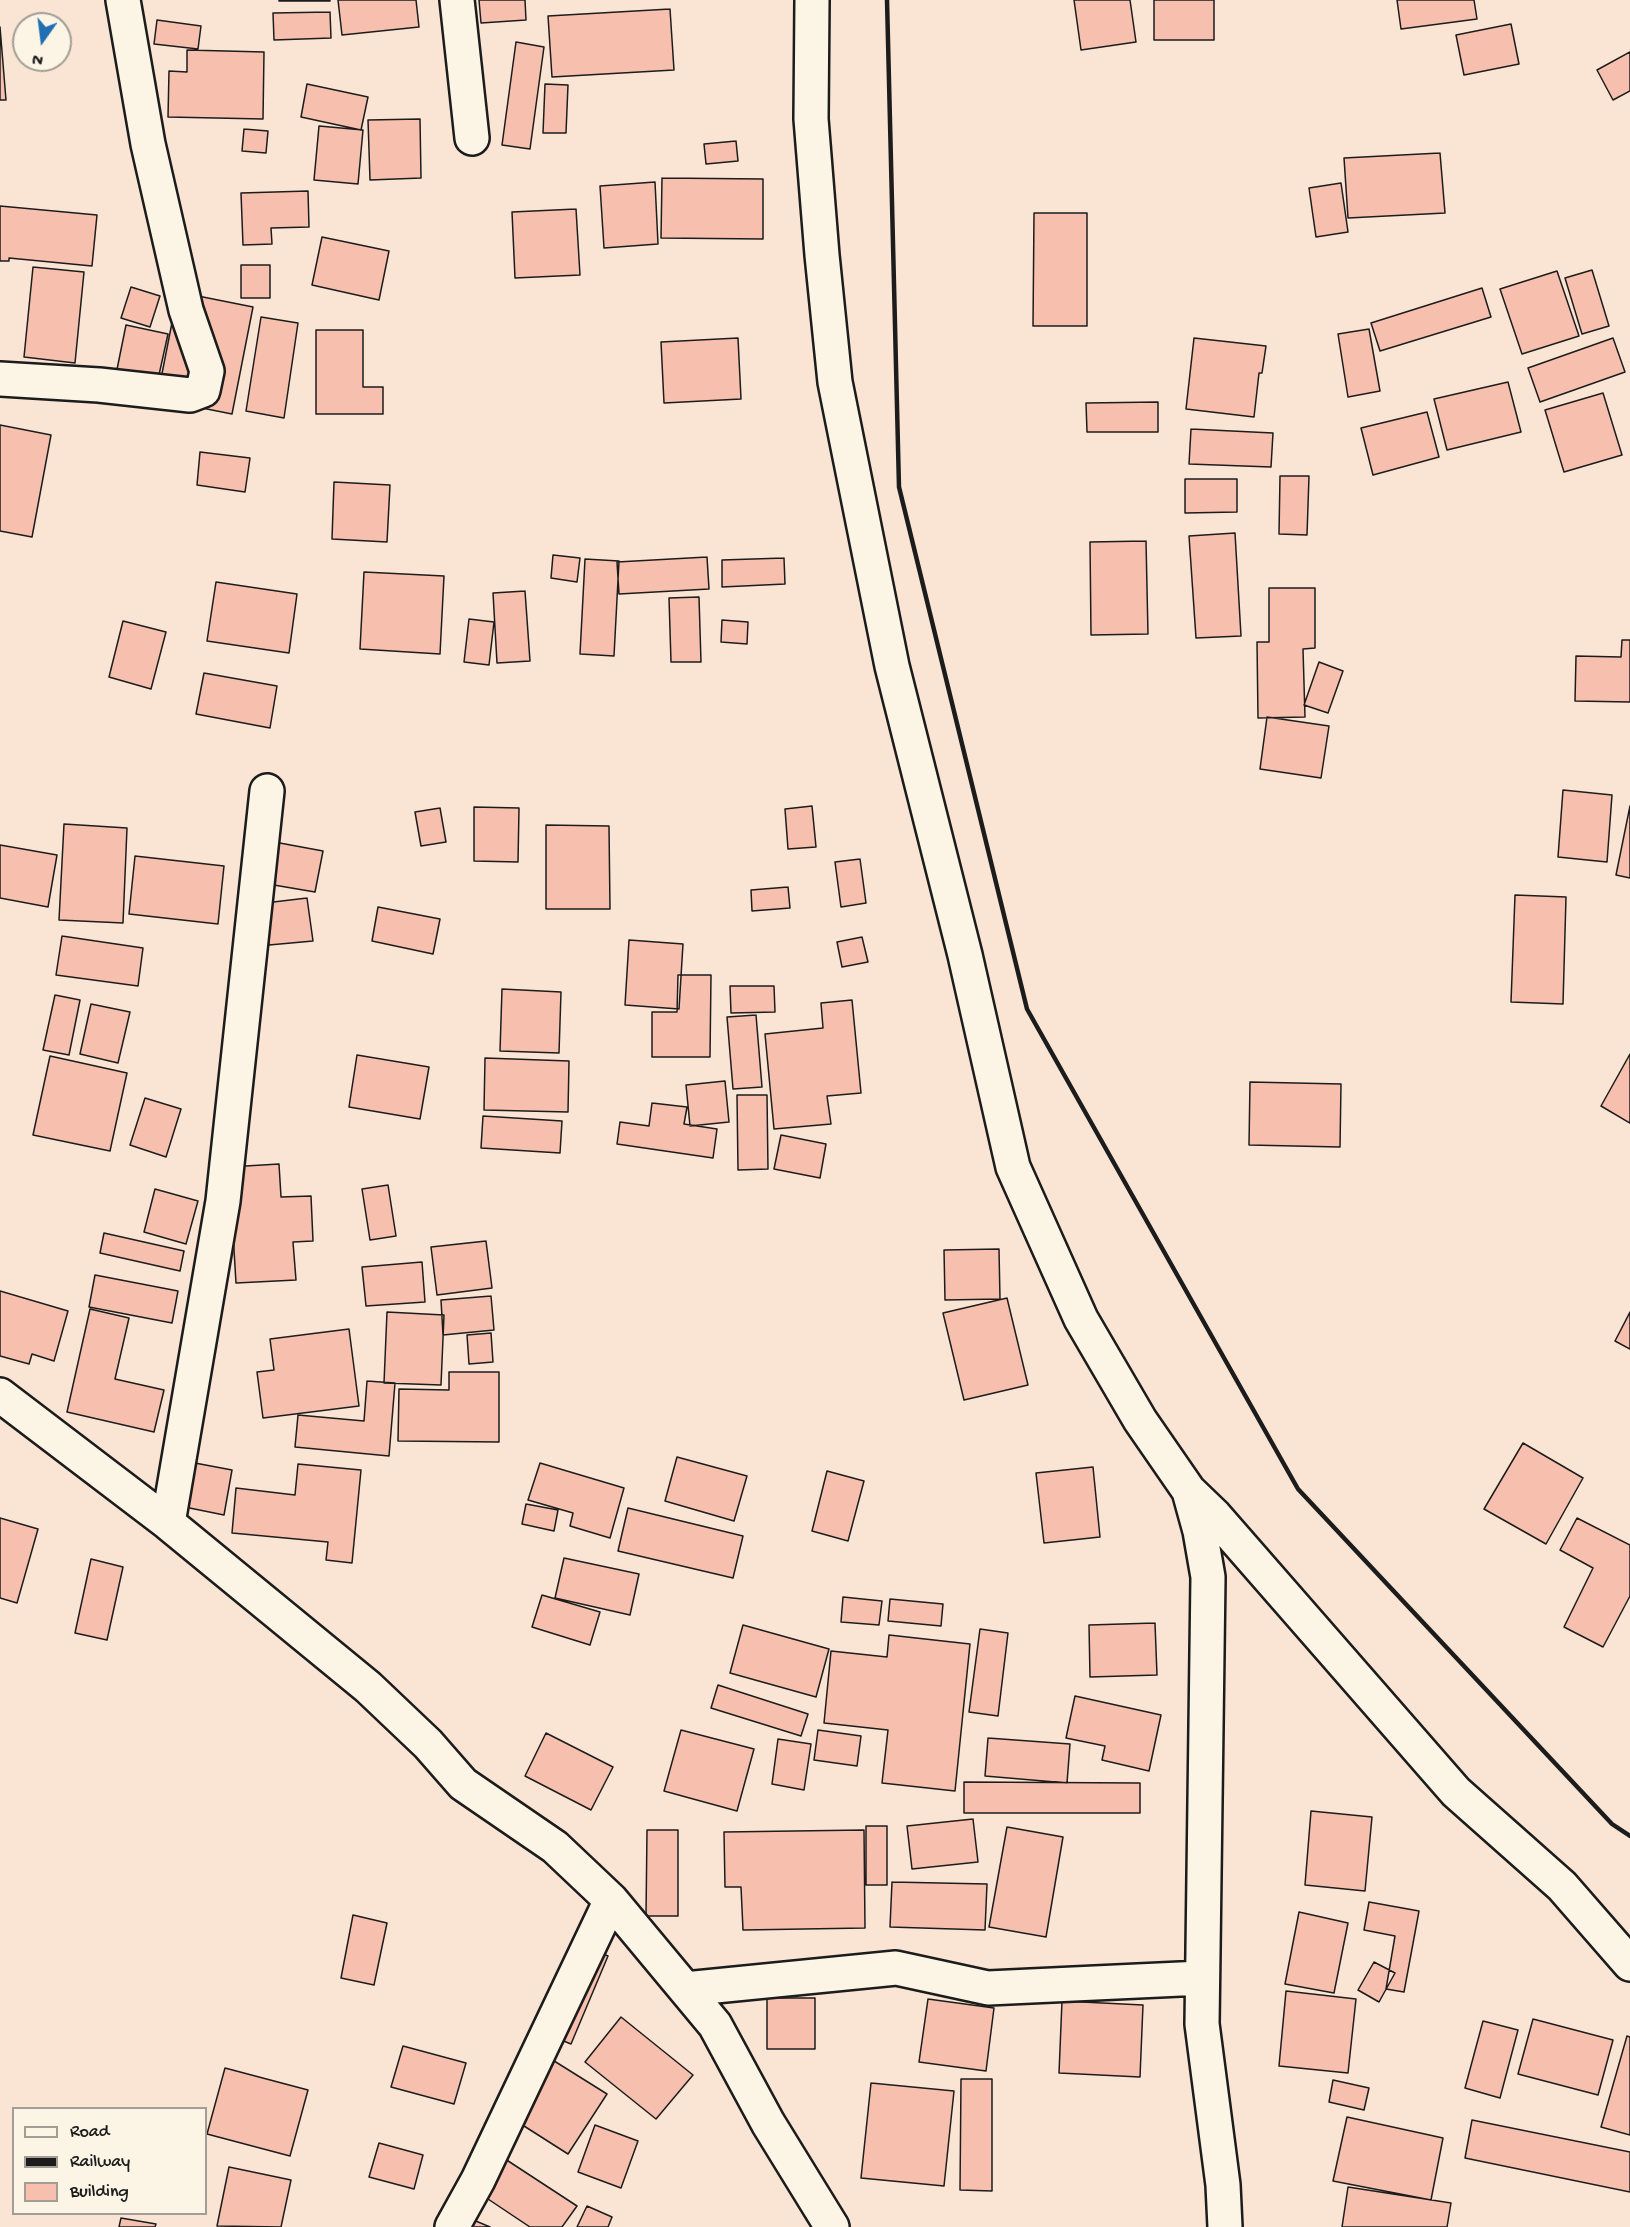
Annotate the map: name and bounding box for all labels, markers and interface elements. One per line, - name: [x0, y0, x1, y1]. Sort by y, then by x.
- north arrow: [12, 12, 72, 72]
- text: N: [31, 48, 45, 68]
- legend: [12, 2107, 207, 2215]
- text: Road: [70, 2122, 109, 2143]
- text: Railway: [70, 2152, 130, 2173]
- text: Building: [70, 2182, 129, 2203]

